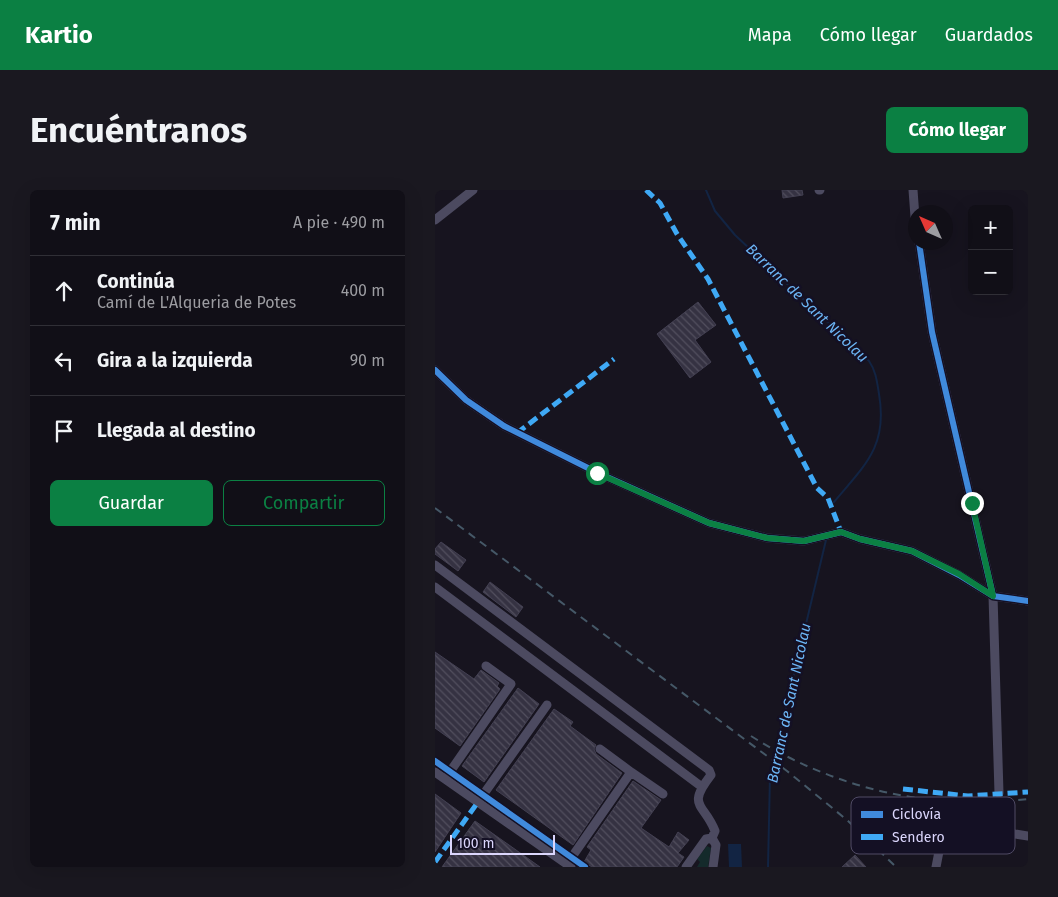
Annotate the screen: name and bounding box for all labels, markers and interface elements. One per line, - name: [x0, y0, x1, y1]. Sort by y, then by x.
- text: Kartio: [25, 21, 93, 49]
- text: Mapa: [748, 24, 792, 46]
- text: Cómo llegar: [820, 24, 917, 46]
- text: Guardados: [945, 24, 1033, 46]
- button: Cómo llegar: [886, 107, 1028, 153]
- text: Encuéntranos: [30, 109, 247, 151]
- north arrow: [908, 205, 953, 250]
- map controls: [968, 205, 1013, 295]
- button: +: [968, 205, 1013, 250]
- text: 7 min: [50, 210, 101, 236]
- text: A pie · 490 m: [293, 213, 385, 232]
- water label: Barranc de Sant Nicolau: [742, 240, 872, 366]
- button: −: [968, 250, 1013, 295]
- text: Continúa: [97, 270, 175, 293]
- icon: ahead: [50, 277, 78, 305]
- text: 400 m: [341, 281, 385, 300]
- text: Camí de L'Alqueria de Potes: [97, 293, 296, 312]
- icon: left: [50, 347, 78, 375]
- text: Gira a la izquierda: [97, 349, 253, 372]
- text: 90 m: [350, 351, 385, 370]
- icon: arrive: [50, 417, 78, 445]
- text: Llegada al destino: [97, 419, 256, 442]
- route start: [586, 462, 609, 485]
- button: Guardar: [50, 480, 213, 526]
- button: Compartir: [223, 480, 385, 526]
- route end: [961, 492, 984, 515]
- water label: Barranc de Sant Nicolau: [763, 621, 815, 785]
- legend: [851, 797, 1015, 854]
- text: Ciclovía: [892, 806, 941, 823]
- text: Sendero: [892, 829, 945, 846]
- scale bar: [450, 832, 555, 855]
- text: 100 m: [457, 835, 494, 852]

